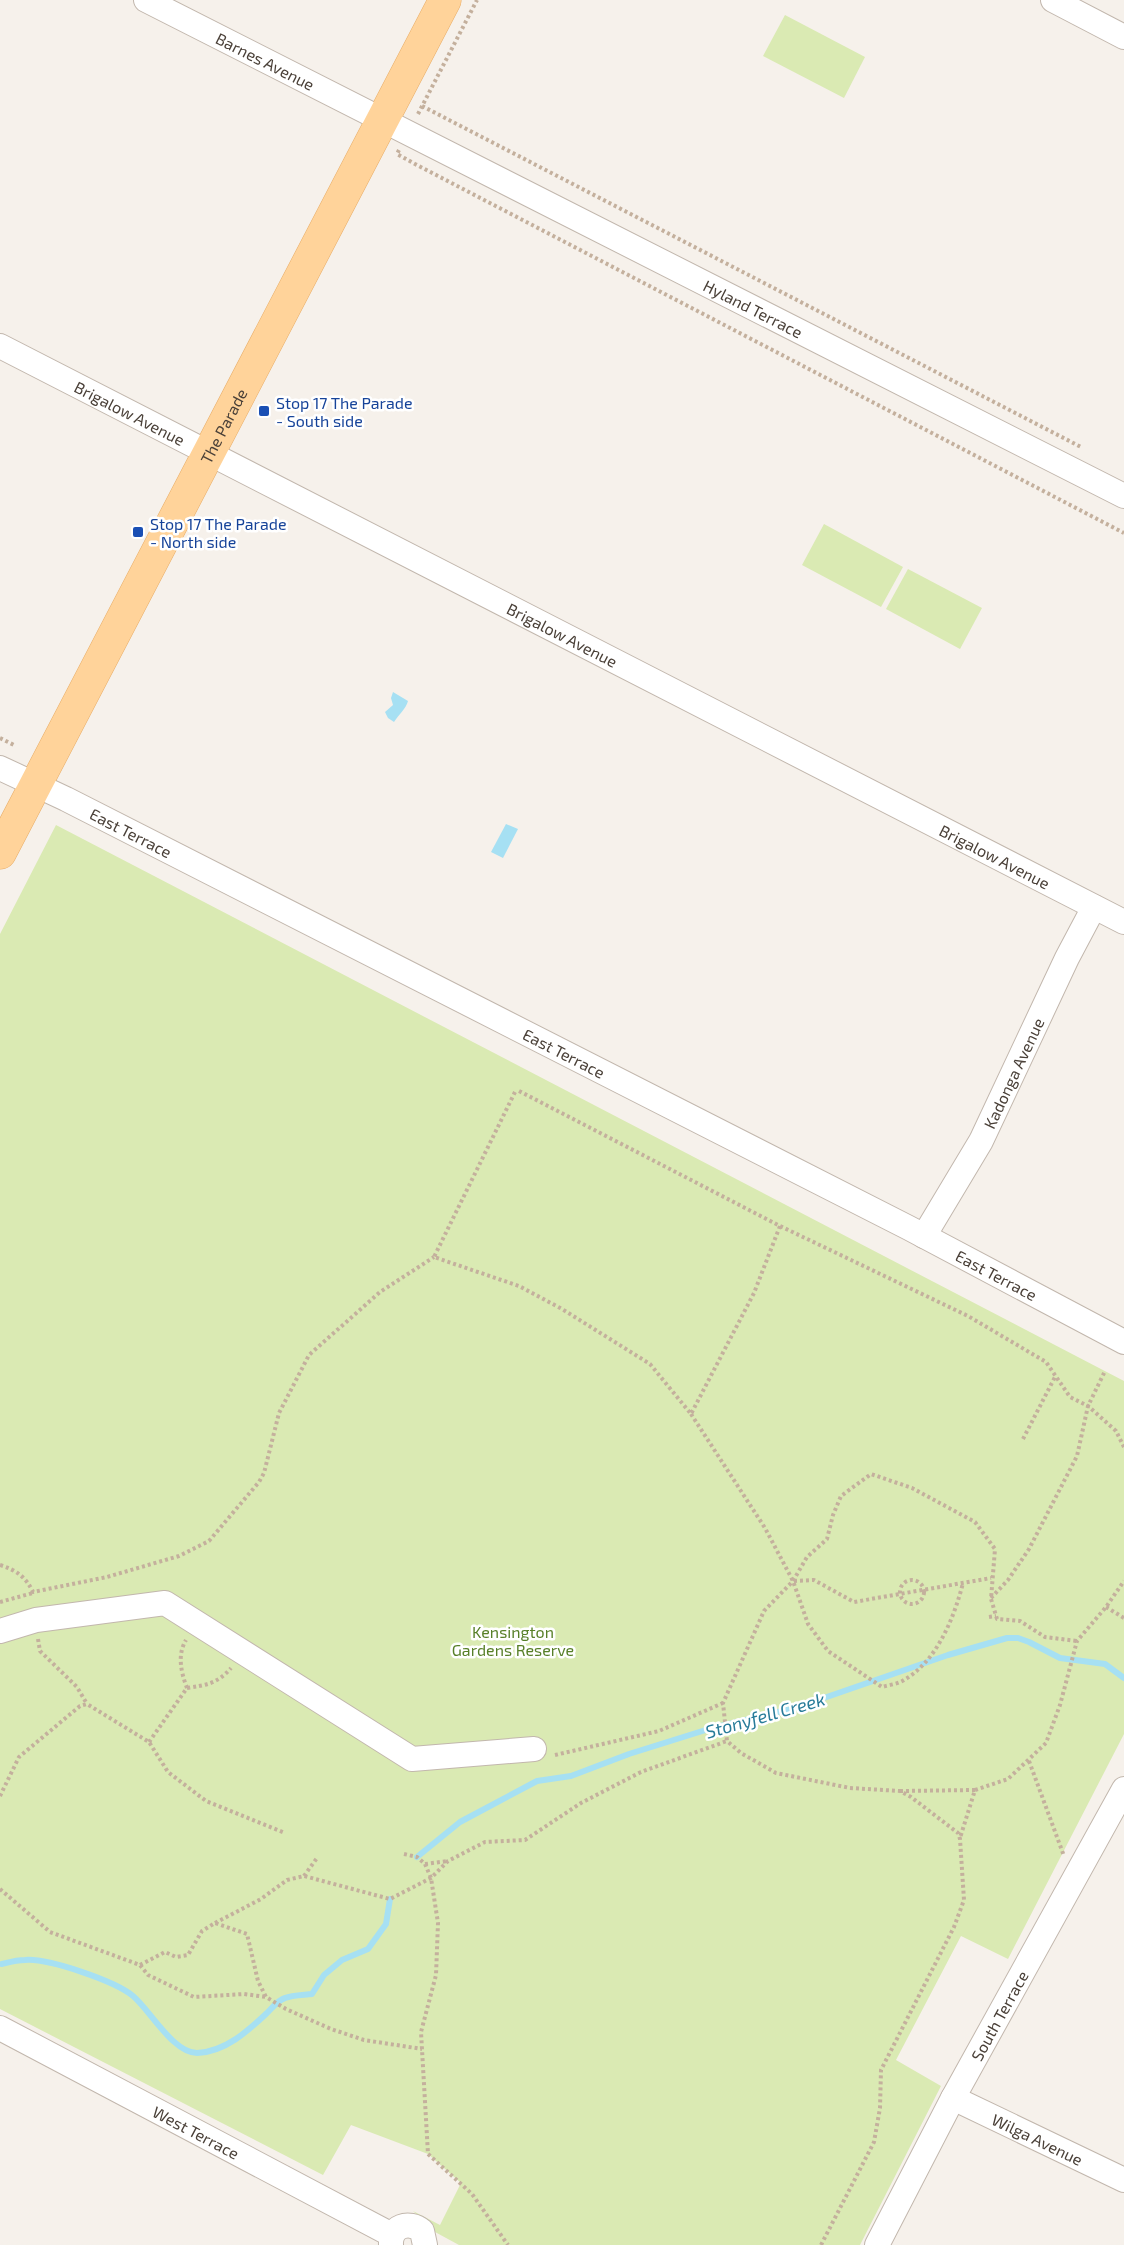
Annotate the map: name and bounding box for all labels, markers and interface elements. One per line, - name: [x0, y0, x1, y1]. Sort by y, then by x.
- street label: Barnes Avenue: [213, 28, 318, 94]
- street label: Hyland Terrace: [701, 275, 806, 341]
- street label: Brigalow Avenue: [72, 376, 188, 449]
- street label: The Parade: [196, 385, 250, 466]
- place label: Stop 17 The Parade - South side: [276, 393, 413, 430]
- marker: Stop 17 The Parade - South side: [257, 404, 271, 418]
- place label: Stop 17 The Parade - North side: [150, 514, 287, 551]
- marker: Stop 17 The Parade - North side: [131, 525, 145, 539]
- street label: Brigalow Avenue: [504, 598, 621, 670]
- street label: East Terrace: [87, 803, 175, 861]
- street label: Brigalow Avenue: [937, 820, 1053, 892]
- street label: Kadonga Avenue: [979, 1014, 1047, 1131]
- street label: East Terrace: [520, 1024, 608, 1081]
- street label: East Terrace: [953, 1245, 1041, 1304]
- park label: Kensington Gardens Reserve: [452, 1622, 574, 1659]
- water label: Stonyfell Creek: [703, 1687, 827, 1743]
- street label: South Terrace: [966, 1967, 1031, 2064]
- street label: West Terrace: [150, 2101, 243, 2162]
- street label: Wilga Avenue: [989, 2109, 1086, 2168]

